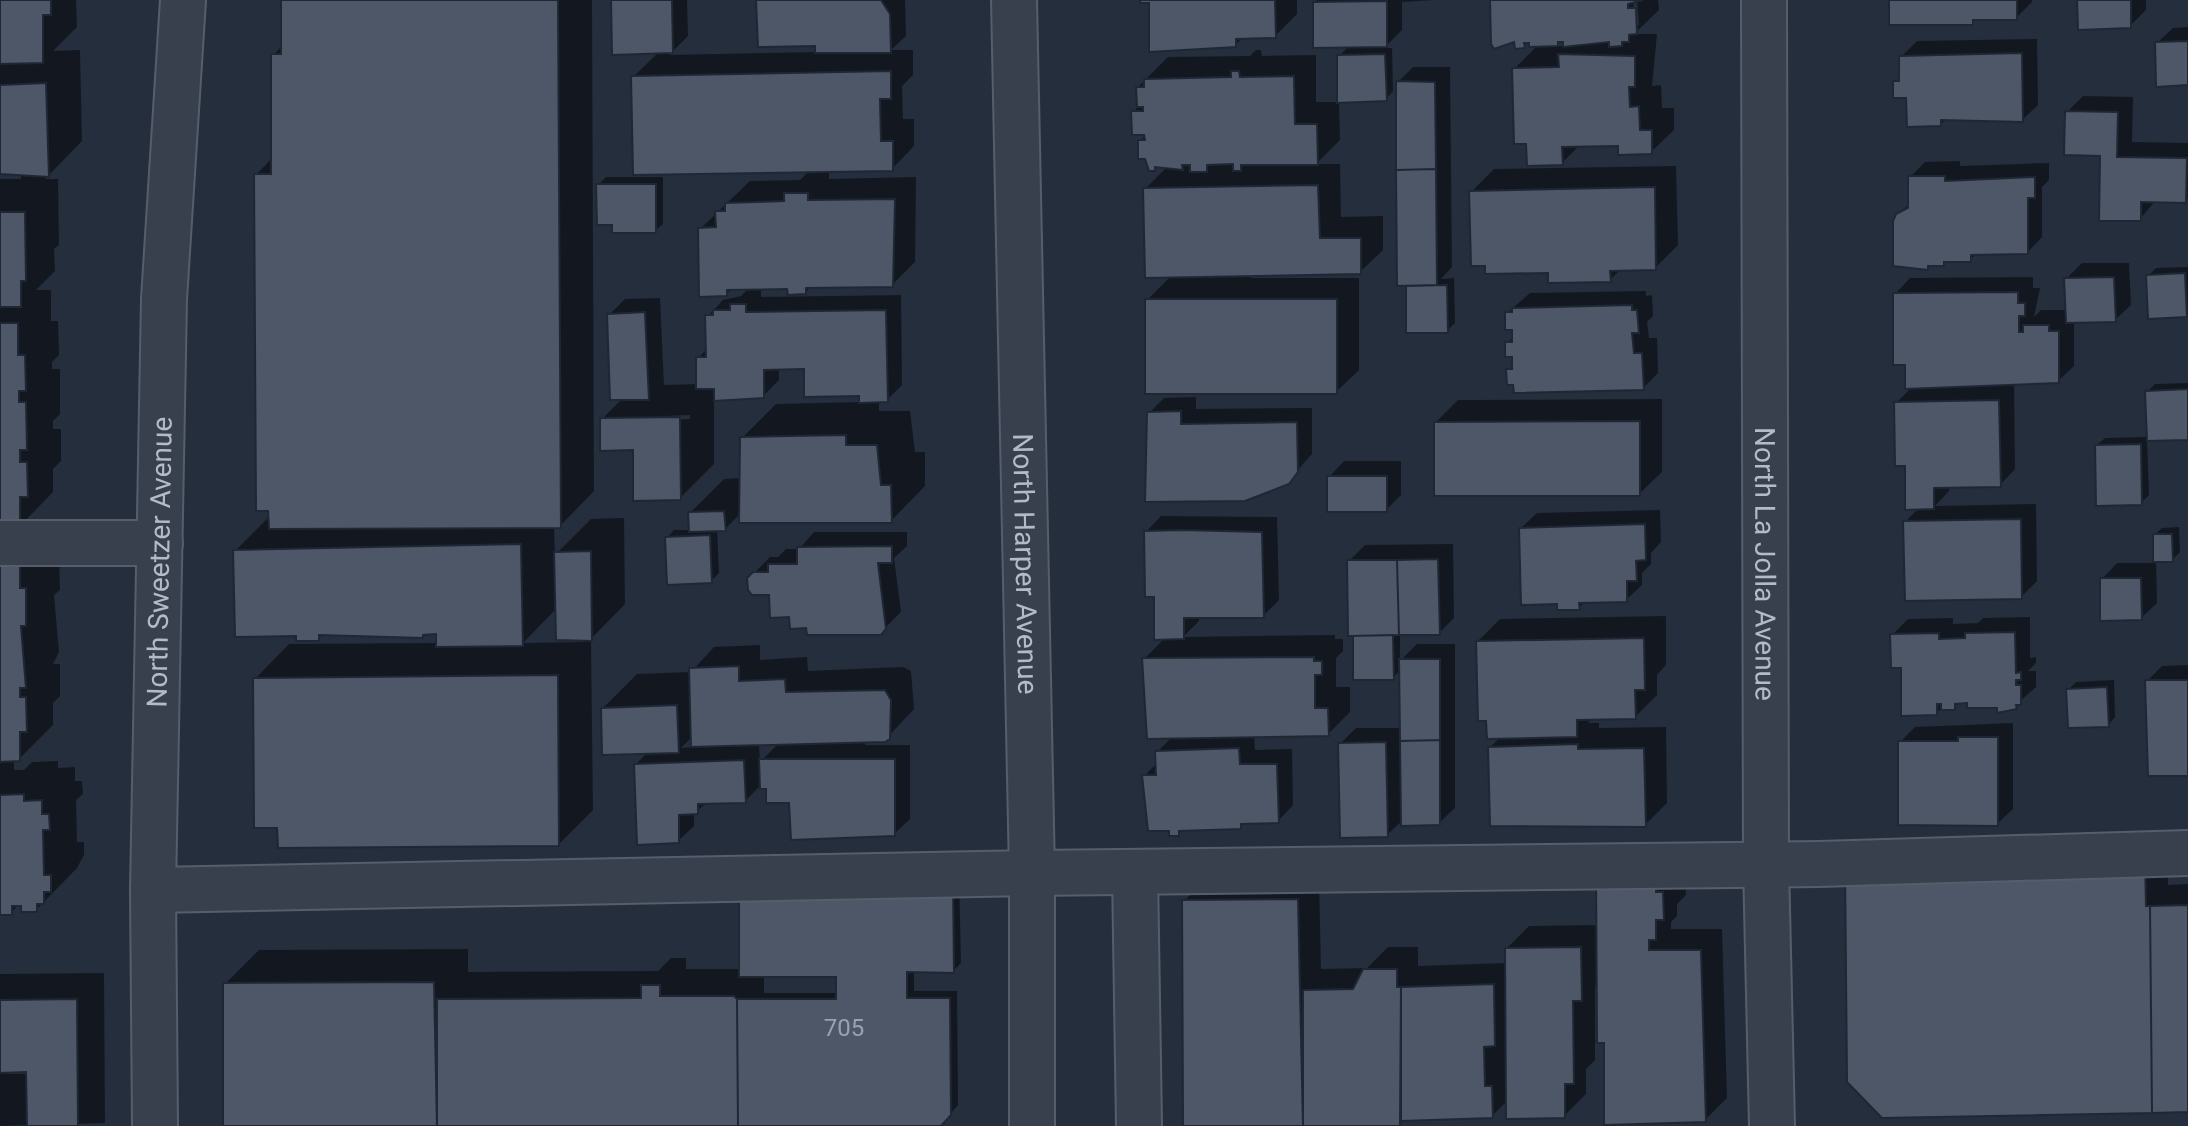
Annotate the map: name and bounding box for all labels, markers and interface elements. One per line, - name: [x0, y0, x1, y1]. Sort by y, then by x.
- street label: North Sweetzer Avenue: [140, 416, 179, 708]
- street label: North La Jolla Avenue: [1748, 427, 1782, 701]
- street label: North Harper Avenue: [1006, 433, 1044, 695]
- house number: 705: [824, 1014, 864, 1042]

